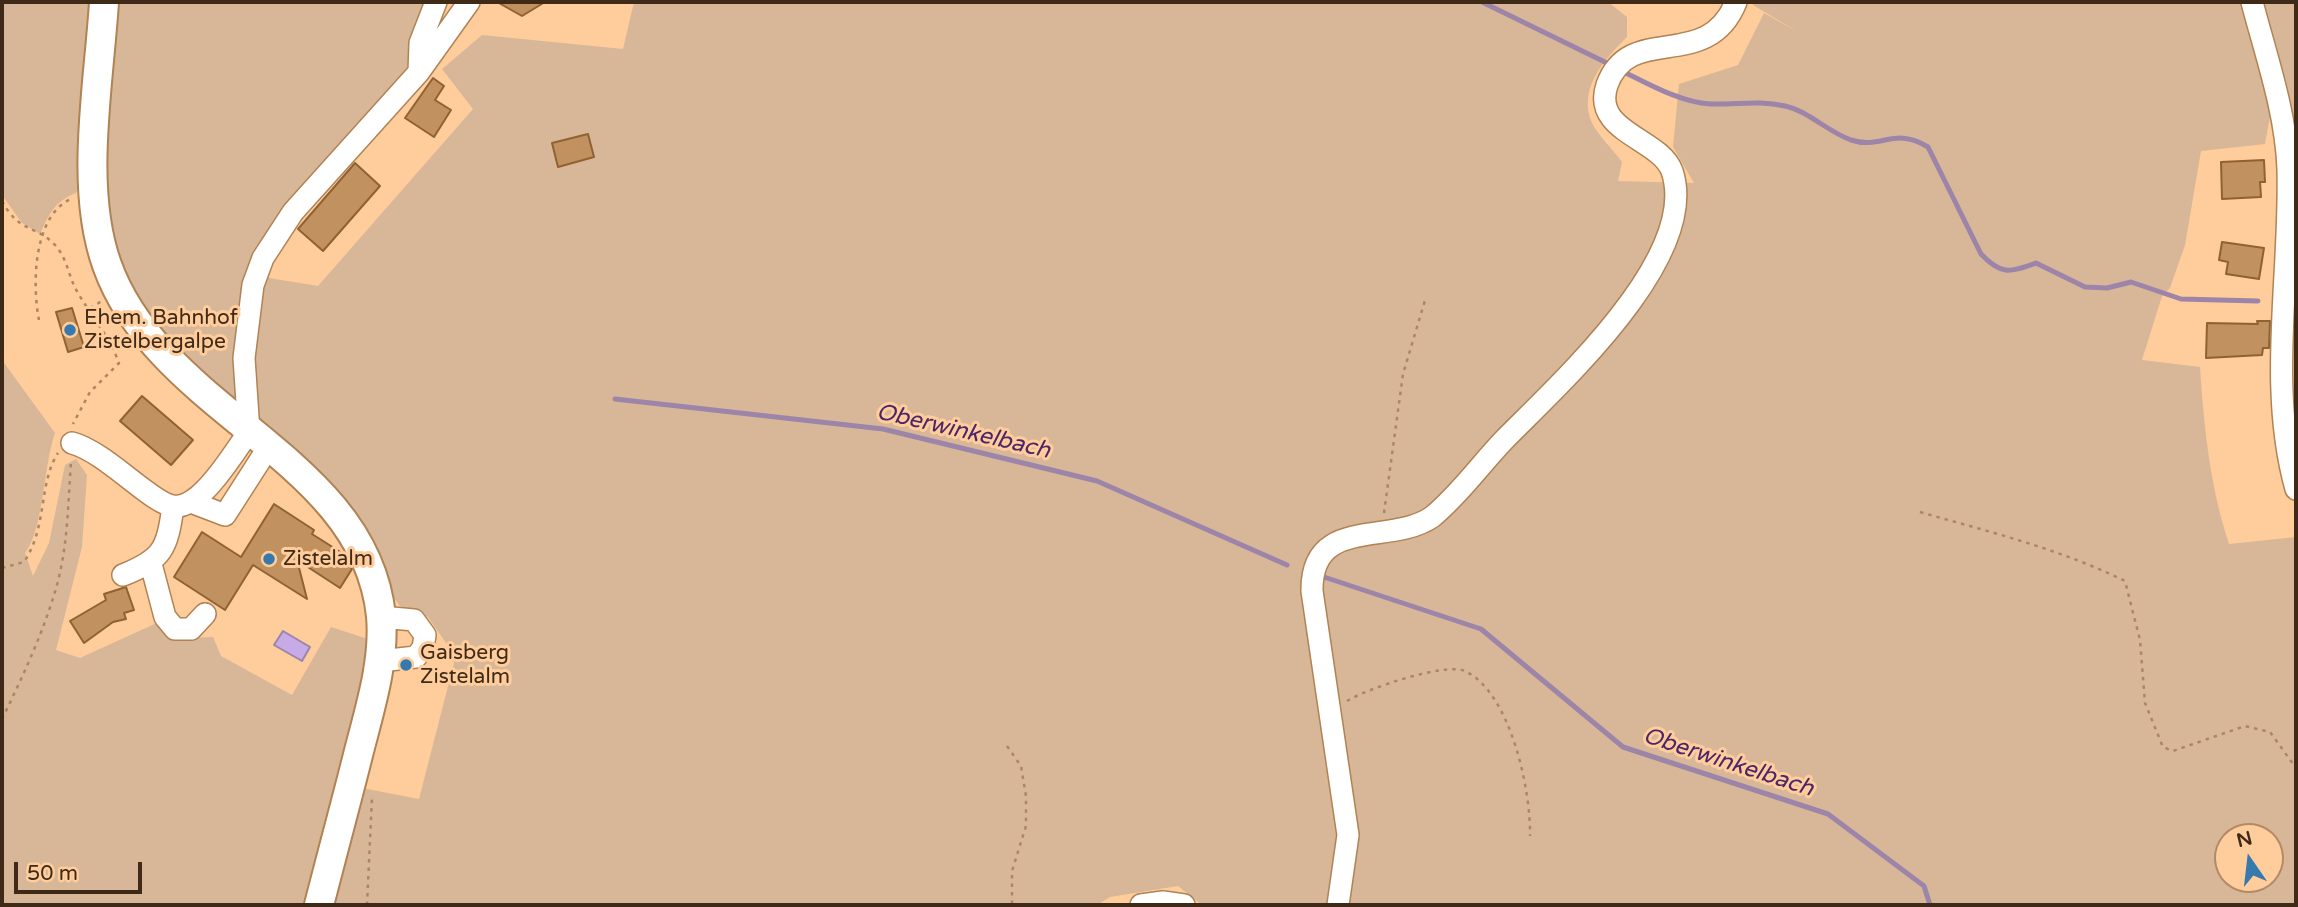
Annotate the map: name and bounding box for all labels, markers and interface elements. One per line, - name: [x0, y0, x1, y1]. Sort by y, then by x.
- place label: Ehem. Bahnhof Zistelbergalpe: [84, 305, 238, 355]
- marker: Ehem. Bahnhof Zistelbergalpe: [62, 322, 78, 338]
- water label: Oberwinkelbach: [873, 399, 1053, 465]
- place label: Zistelalm: [283, 546, 373, 572]
- marker: Zistelalm: [261, 551, 277, 567]
- place label: Gaisberg Zistelalm: [420, 640, 510, 690]
- marker: Gaisberg Zistelalm: [398, 657, 414, 673]
- water label: Oberwinkelbach: [1639, 722, 1817, 804]
- north arrow: [2214, 823, 2284, 893]
- text: N: [2234, 827, 2254, 852]
- scale bar: [18, 848, 145, 892]
- text: 50 m: [27, 861, 78, 886]

